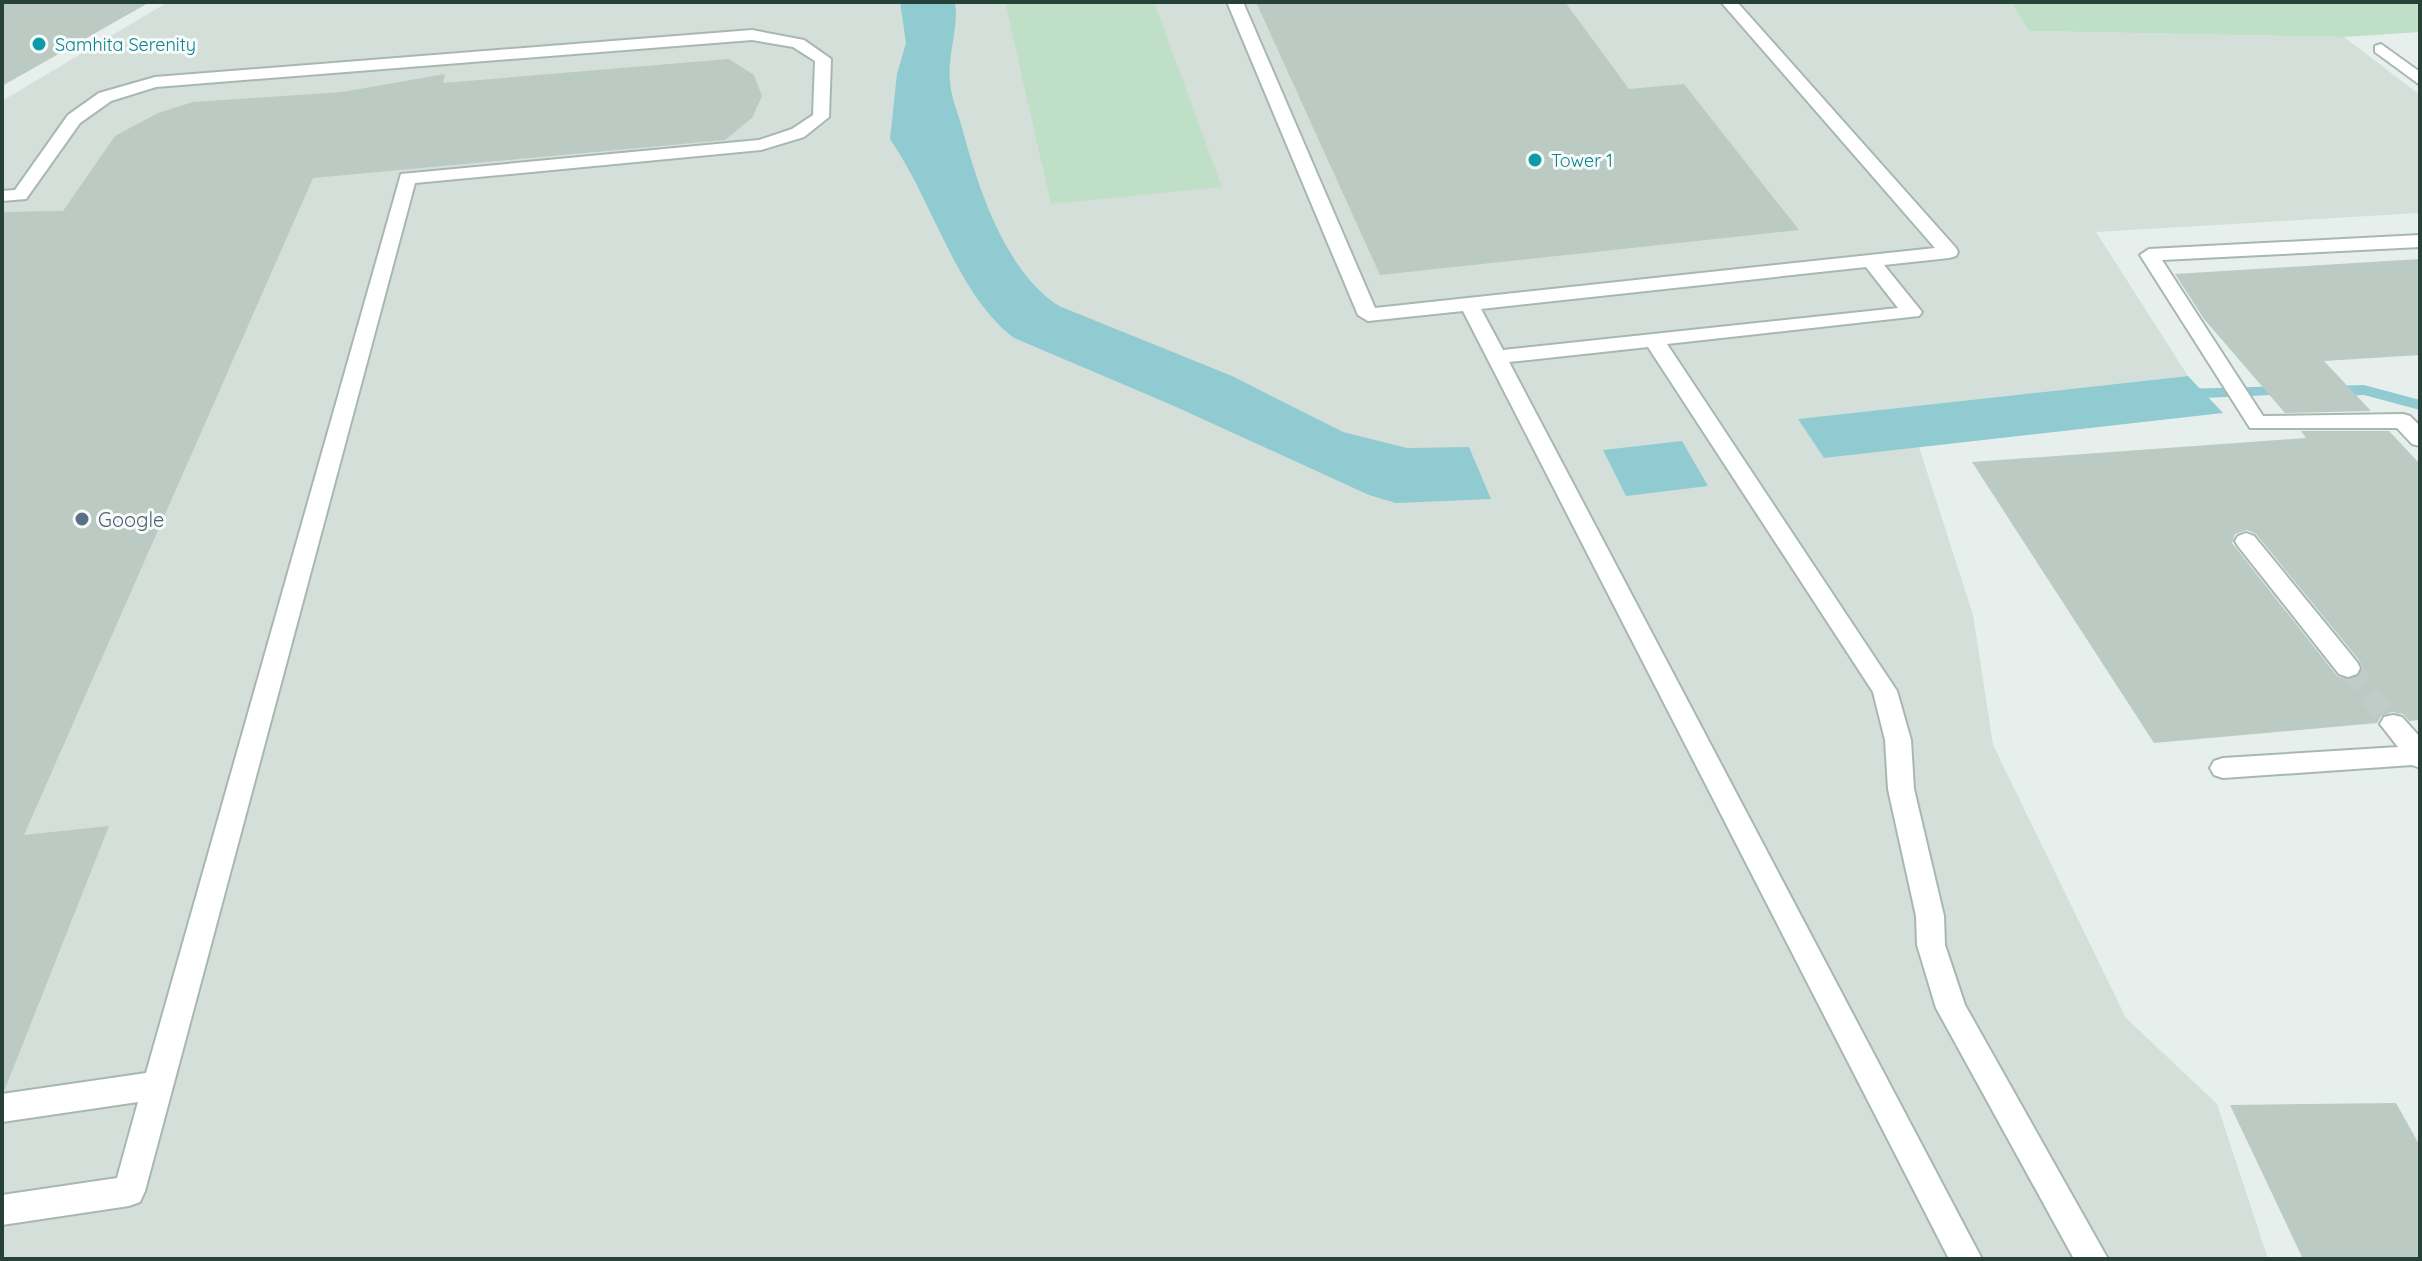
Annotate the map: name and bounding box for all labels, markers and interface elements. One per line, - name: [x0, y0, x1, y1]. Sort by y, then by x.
- place label: Samhita Serenity: [55, 33, 196, 56]
- marker: Samhita Serenity: [30, 35, 48, 53]
- place label: Tower 1: [1551, 149, 1613, 172]
- marker: Tower 1: [1526, 151, 1544, 169]
- place label: Google: [98, 507, 164, 532]
- marker: Google: [73, 510, 91, 528]

